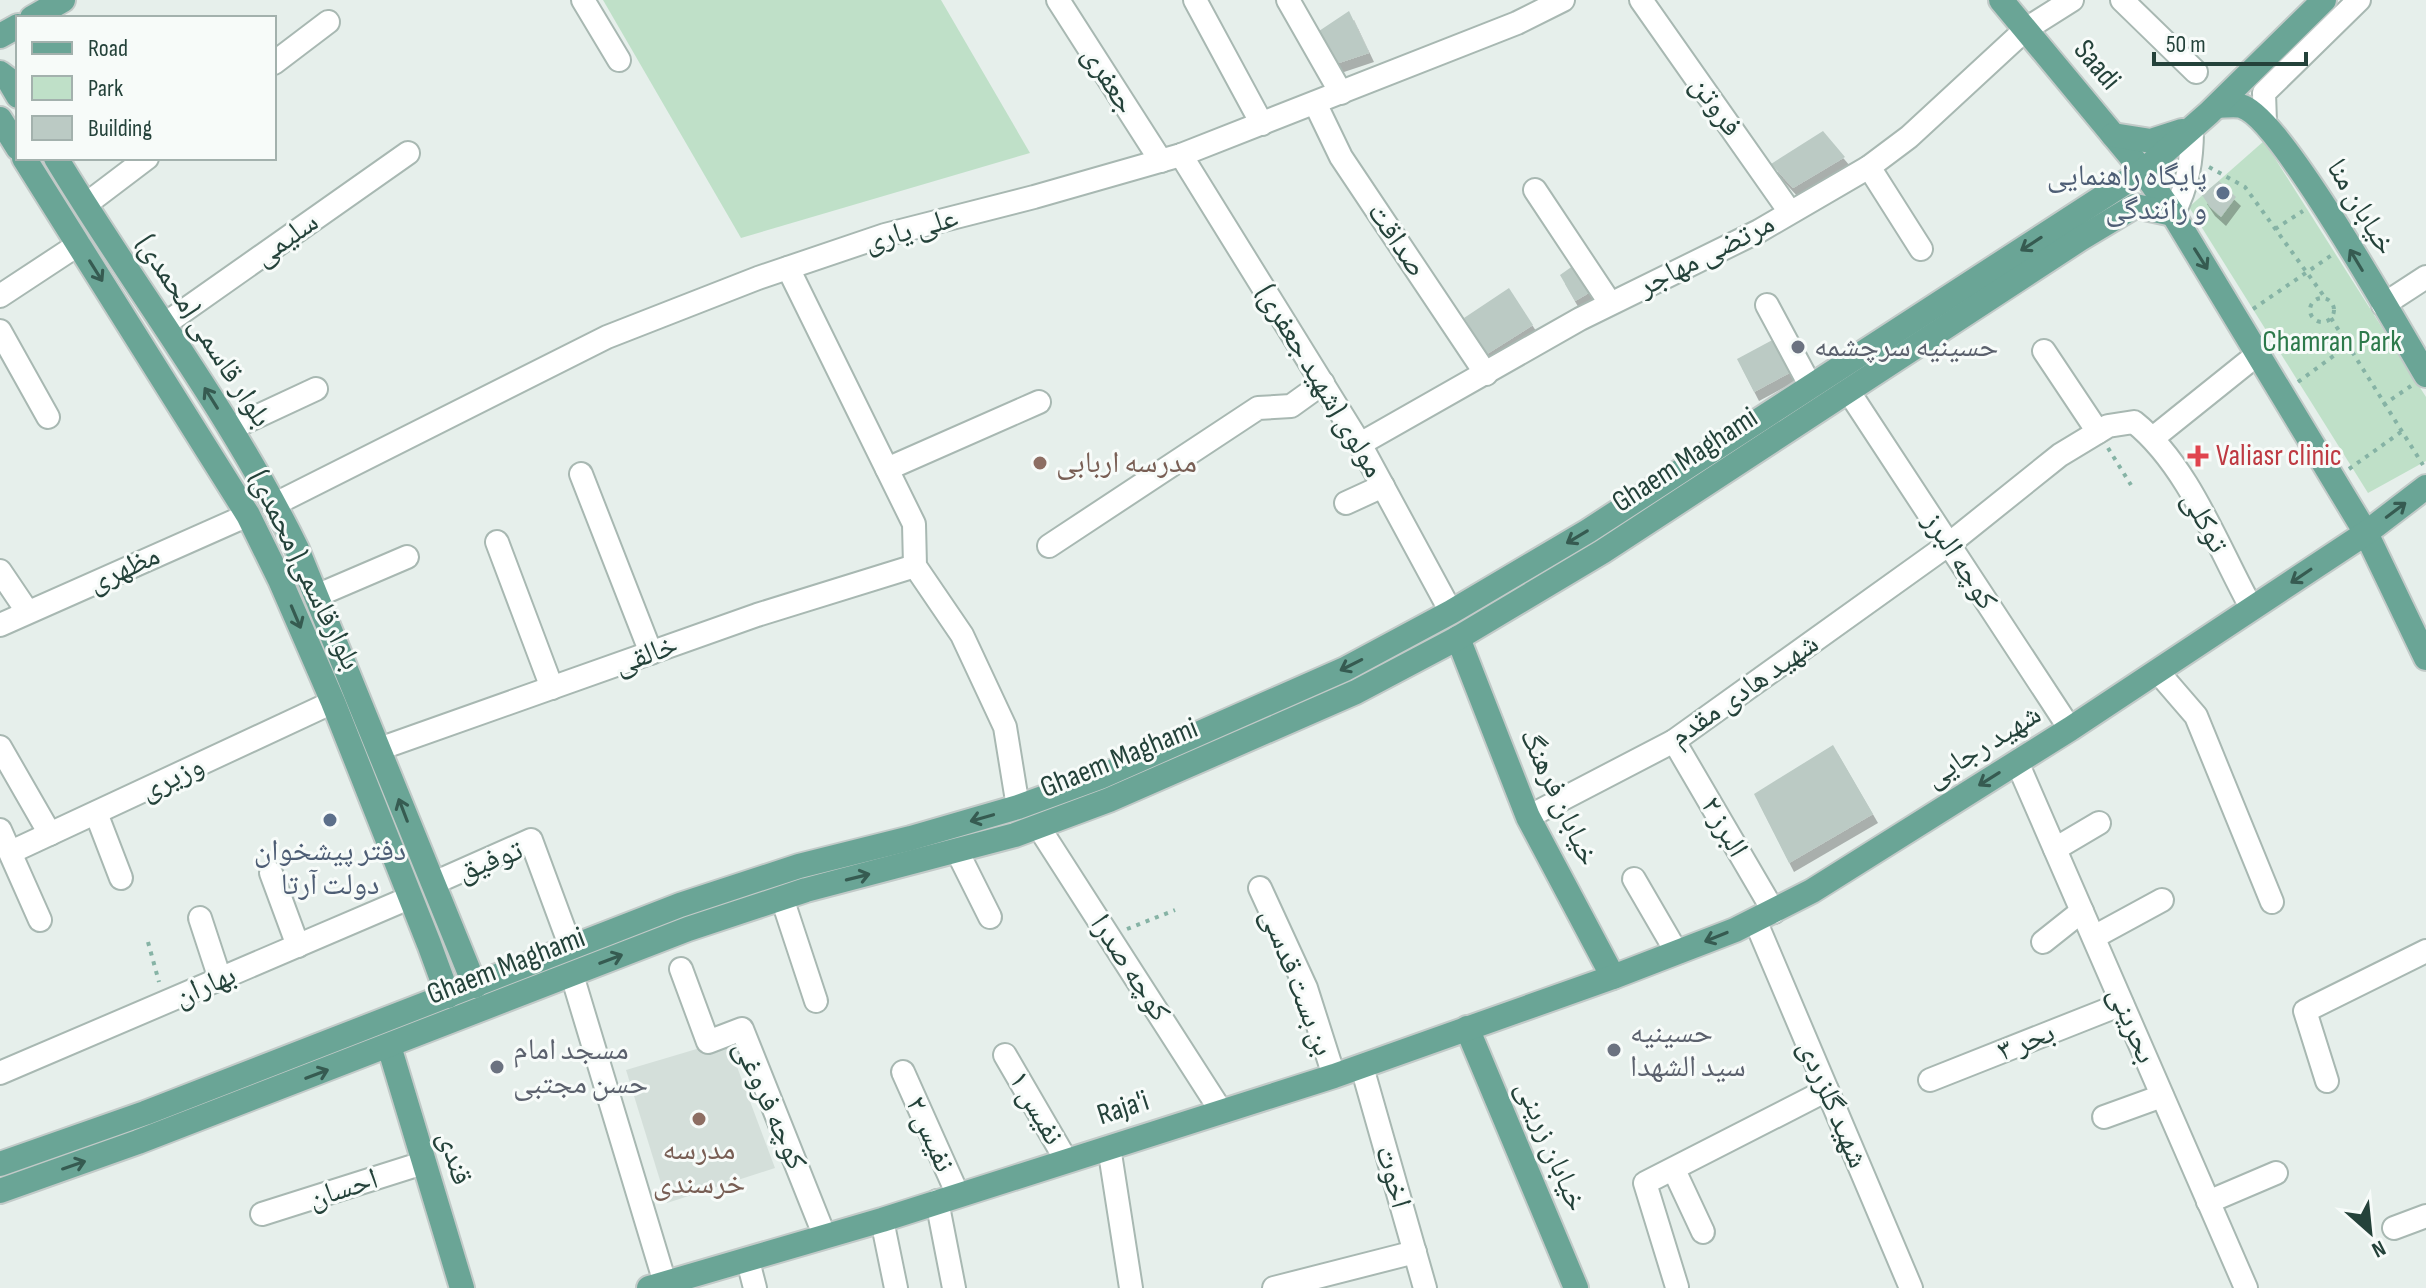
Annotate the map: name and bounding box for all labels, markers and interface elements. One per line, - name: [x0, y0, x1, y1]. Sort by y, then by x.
- legend: [16, 16, 276, 160]
- scale bar: [2154, 16, 2306, 66]
- text: 50 m: [2166, 30, 2206, 59]
- street label: Saadi: [2066, 33, 2128, 97]
- text: Road: [88, 34, 128, 63]
- street label: جعفری: [1074, 39, 1144, 121]
- street label: فروتن: [1682, 68, 1750, 144]
- text: Park: [88, 74, 123, 103]
- text: Building: [88, 114, 152, 143]
- street label: خیابان منا: [2318, 152, 2404, 262]
- place label: پایگاه راهنمایی و رانندگی: [2047, 158, 2207, 228]
- marker: پایگاه راهنمایی و رانندگی: [2214, 184, 2232, 202]
- street label: صداقت: [1359, 196, 1435, 284]
- street label: علی یاری: [860, 199, 962, 261]
- street label: سلیمی: [247, 204, 325, 274]
- street label: مرتضی مهاجر: [1631, 205, 1780, 305]
- street label: بلوار قاسمی (محمدی): [128, 228, 280, 434]
- one-way arrow: [2020, 236, 2042, 252]
- one-way arrow: [2193, 247, 2209, 270]
- one-way arrow: [2348, 249, 2364, 272]
- one-way arrow: [87, 260, 104, 282]
- street label: مولوی (شهید جعفری): [1248, 278, 1392, 484]
- park label: Chamran Park: [2262, 324, 2402, 360]
- place label: حسینیه سرچشمه: [1814, 329, 1998, 365]
- marker: حسینیه سرچشمه: [1789, 338, 1807, 356]
- one-way arrow: [202, 388, 219, 410]
- street label: Ghaem Maghami: [1606, 400, 1764, 520]
- place label: Valiasr clinic: [2216, 438, 2342, 474]
- place label: مدرسه اربابی: [1056, 445, 1197, 481]
- marker: Valiasr clinic: [2187, 445, 2209, 467]
- marker: مدرسه اربابی: [1031, 454, 1049, 472]
- street label: بلوارقاسمی( محمدی): [241, 464, 369, 676]
- street label: توکلی: [2174, 485, 2236, 559]
- one-way arrow: [2385, 502, 2406, 519]
- street label: کوچه البرز: [1914, 504, 2005, 617]
- one-way arrow: [1566, 529, 1589, 545]
- street label: مظهری: [83, 537, 165, 601]
- one-way arrow: [2290, 568, 2313, 584]
- one-way arrow: [289, 604, 304, 629]
- street label: شهید هادی مقدم: [1663, 625, 1825, 755]
- street label: خالقی: [609, 627, 683, 683]
- one-way arrow: [1340, 658, 1363, 674]
- street label: شهید رجایی: [1918, 696, 2048, 796]
- street label: Ghaem Maghami: [1035, 710, 1203, 806]
- street label: خیابان فرهنگ: [1511, 722, 1607, 872]
- street label: وزیری: [134, 748, 210, 808]
- one-way arrow: [1979, 771, 2001, 787]
- street label: البرز ۲: [1692, 790, 1756, 864]
- one-way arrow: [395, 798, 410, 823]
- marker: دفتر پیشخوان دولت آرتا: [321, 811, 339, 829]
- one-way arrow: [969, 811, 995, 826]
- street label: توفیق: [452, 832, 528, 890]
- place label: دفتر پیشخوان دولت آرتا: [254, 833, 406, 903]
- one-way arrow: [844, 869, 870, 884]
- street label: بن بست قدسی: [1252, 903, 1342, 1061]
- street label: کوچه صدرا: [1082, 908, 1178, 1028]
- street label: Ghaem Maghami: [422, 919, 590, 1013]
- one-way arrow: [1704, 931, 1729, 945]
- one-way arrow: [598, 951, 623, 965]
- street label: بهاران: [169, 957, 241, 1015]
- street label: بحرینی: [2100, 981, 2164, 1069]
- street label: بحر ۳: [1992, 1014, 2060, 1070]
- place label: حسینیه سید الشهدا: [1630, 1015, 1746, 1085]
- place label: مسجد امام حسن مجتبی: [513, 1032, 648, 1102]
- street label: کوچه فروغی: [725, 1034, 815, 1176]
- street label: شهید گلزردی: [1790, 1035, 1876, 1173]
- marker: حسینیه سید الشهدا: [1605, 1041, 1623, 1059]
- marker: مسجد امام حسن مجتبی: [488, 1058, 506, 1076]
- street label: نفیس ‍۱: [1001, 1065, 1071, 1151]
- one-way arrow: [304, 1066, 329, 1080]
- street label: خیابان زرینی: [1507, 1075, 1595, 1217]
- street label: Raja'i: [1093, 1083, 1153, 1133]
- street label: نفیس ۲: [897, 1090, 963, 1178]
- marker: مدرسه خرسندی: [690, 1110, 708, 1128]
- street label: قندی: [430, 1127, 480, 1189]
- place label: مدرسه خرسندی: [653, 1132, 745, 1202]
- street label: اخوت: [1367, 1142, 1419, 1212]
- one-way arrow: [61, 1157, 86, 1172]
- street label: احسان: [304, 1161, 382, 1217]
- north arrow: [2330, 1192, 2410, 1272]
- text: N: [2367, 1234, 2390, 1263]

